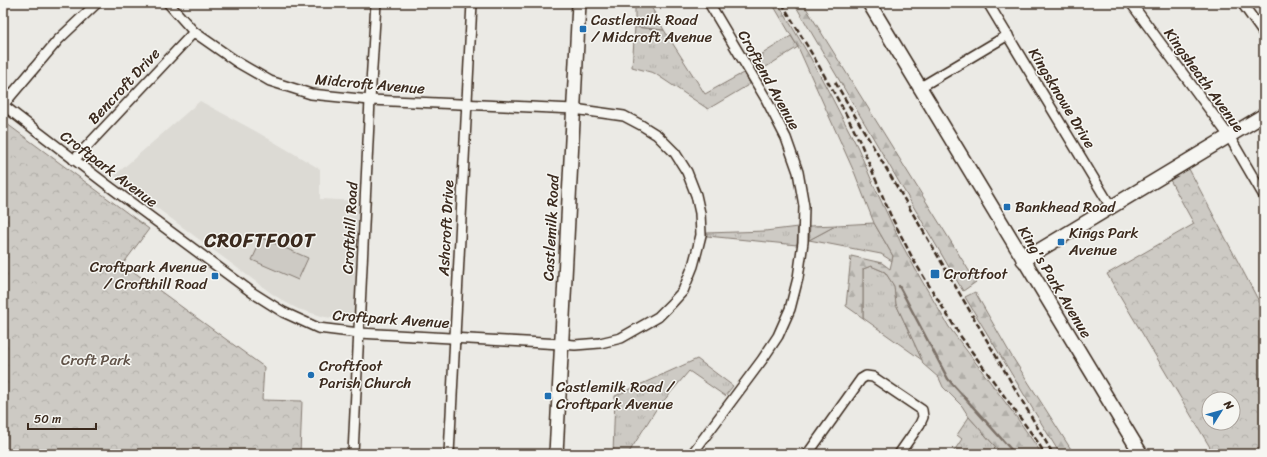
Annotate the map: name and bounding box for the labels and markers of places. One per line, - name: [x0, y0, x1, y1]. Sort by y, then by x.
- place label: Castlemilk Road / Midcroft Avenue: [591, 7, 713, 50]
- marker: Castlemilk Road / Midcroft Avenue: [578, 24, 588, 34]
- place label: Bankhead Road: [1015, 194, 1116, 220]
- marker: Bankhead Road: [1002, 202, 1012, 212]
- place label: Kings Park Avenue: [1068, 220, 1138, 263]
- marker: Kings Park Avenue: [1056, 237, 1066, 247]
- place label: Croftpark Avenue / Crofthill Road: [90, 254, 208, 297]
- place label: Croftfoot: [944, 261, 1008, 287]
- marker: Croftfoot: [929, 268, 941, 280]
- marker: Croftpark Avenue / Crofthill Road: [210, 271, 220, 281]
- place label: Croftfoot Parish Church: [319, 353, 411, 396]
- marker: Croftfoot Parish Church: [306, 370, 316, 380]
- place label: Castlemilk Road / Croftpark Avenue: [556, 374, 675, 417]
- marker: Castlemilk Road / Croftpark Avenue: [543, 391, 553, 401]

